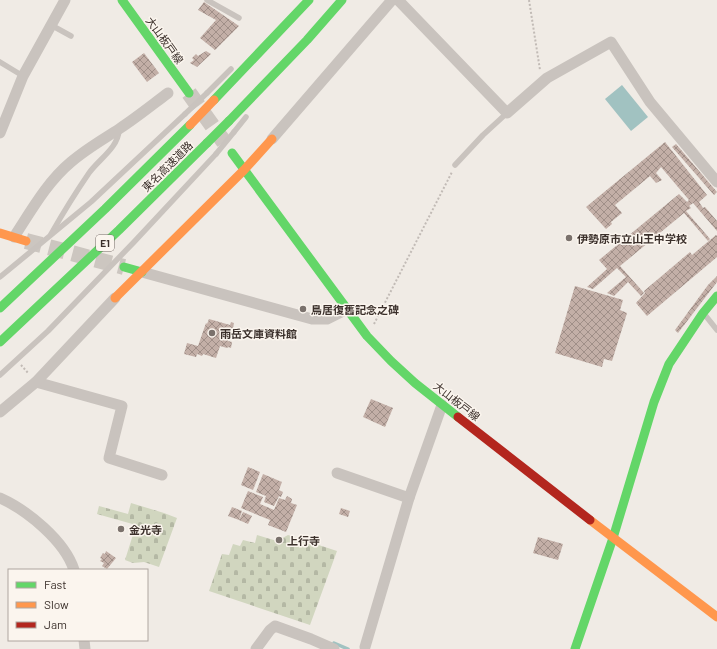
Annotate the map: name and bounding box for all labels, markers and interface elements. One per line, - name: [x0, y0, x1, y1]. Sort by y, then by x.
- street label: 大山板戸線: [144, 14, 186, 66]
- street label: 東名高速道路: [139, 138, 195, 194]
- place label: 伊勢原市立山王中学校: [577, 232, 687, 245]
- marker: 伊勢原市立山王中学校: [564, 233, 574, 243]
- road number: E1: [96, 235, 114, 251]
- place label: 鳥居復舊記念之碑: [311, 303, 399, 316]
- marker: 鳥居復舊記念之碑: [298, 304, 308, 314]
- place label: 雨岳文庫資料館: [220, 327, 297, 340]
- marker: 雨岳文庫資料館: [207, 328, 217, 338]
- street label: 大山板戸線: [431, 379, 483, 423]
- place label: 金光寺: [129, 523, 162, 536]
- marker: 金光寺: [116, 524, 126, 534]
- place label: 上行寺: [287, 534, 320, 547]
- marker: 上行寺: [274, 535, 284, 545]
- legend: [8, 569, 148, 641]
- text: Fast: [44, 577, 67, 591]
- text: Slow: [44, 597, 69, 611]
- text: Jam: [44, 617, 67, 631]

